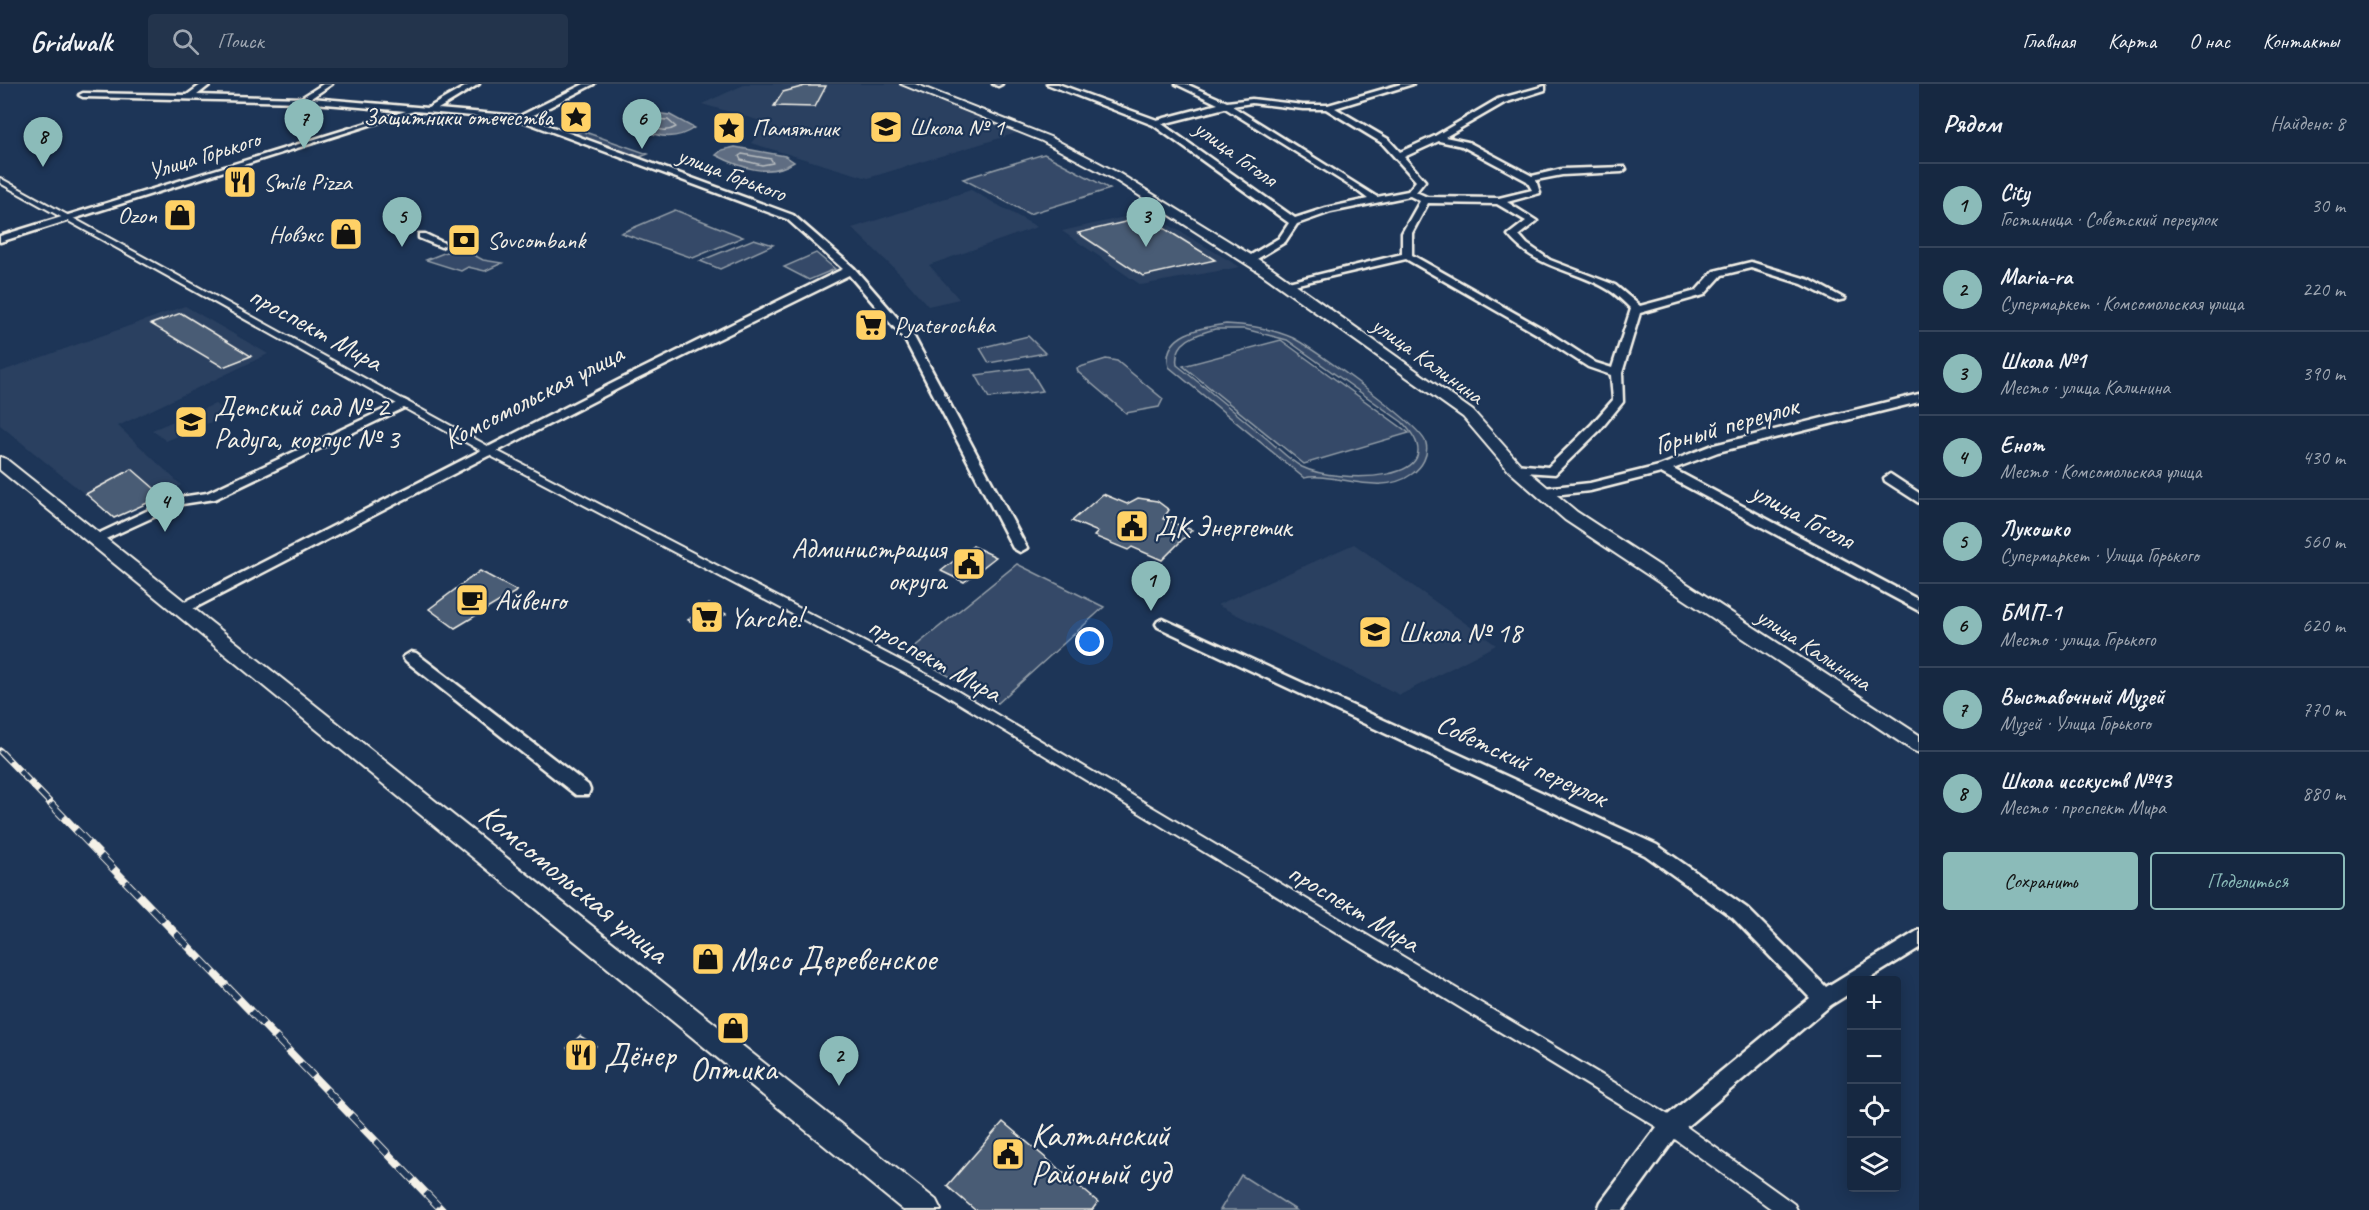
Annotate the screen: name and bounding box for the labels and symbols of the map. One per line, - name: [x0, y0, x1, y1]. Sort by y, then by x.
- place icon: Защитники отечества: [558, 99, 594, 135]
- pin: 7: [284, 100, 324, 149]
- pin: 6: [622, 100, 662, 149]
- place label: Защитники отечества: [363, 102, 554, 132]
- school or university icon: Школа № 1: [868, 109, 904, 145]
- place icon: Памятник: [711, 110, 747, 146]
- street label: улица Гоголя: [1187, 111, 1285, 194]
- place label: Школа № 1: [909, 112, 1005, 142]
- place label: Памятник: [752, 113, 841, 143]
- pin: 8: [24, 118, 63, 167]
- street label: Улица Горького: [145, 123, 266, 186]
- street label: улица Горького: [672, 139, 792, 209]
- restaurant icon: Smile Pizza: [222, 164, 258, 200]
- place label: Smile Pizza: [263, 167, 353, 197]
- shop icon: Ozon: [162, 197, 198, 233]
- pin: 5: [382, 198, 422, 247]
- pin: 3: [1126, 198, 1166, 247]
- place label: Ozon: [118, 200, 157, 230]
- shop icon: Новэкс: [328, 216, 364, 252]
- place label: Новэкс: [269, 219, 325, 249]
- bank icon: Sovcombank: [446, 222, 482, 258]
- place label: Sovcombank: [487, 225, 587, 255]
- street label: проспект Мира: [243, 277, 390, 380]
- supermarket icon: Pyaterochka: [853, 307, 889, 343]
- street label: улица Калинина: [1365, 308, 1491, 412]
- place label: Pyaterochka: [894, 310, 997, 340]
- street label: Комсомольская улица: [437, 335, 630, 456]
- street label: Горный переулок: [1650, 387, 1804, 462]
- place label: Детский сад № 2 Радуга, корпус № 3: [214, 389, 401, 456]
- school or university icon: Детский сад № 2 Радуга, корпус № 3: [173, 404, 209, 440]
- street label: улица Гоголя: [1744, 472, 1863, 558]
- pin: 4: [146, 482, 184, 532]
- public building icon: ДК Энергетик: [1114, 508, 1150, 544]
- place label: ДК Энергетик: [1155, 509, 1294, 544]
- place label: Администрация округа: [792, 531, 949, 598]
- public building icon: Администрация округа: [951, 546, 987, 582]
- pin: 1: [1132, 562, 1170, 611]
- cafe icon: Айвенго: [454, 582, 490, 618]
- place label: Айвенго: [495, 583, 569, 618]
- supermarket icon: Yarche!: [689, 599, 725, 635]
- place label: Yarche!: [730, 600, 808, 635]
- street label: улица Калинина: [1749, 600, 1878, 698]
- street label: проспект Мира: [862, 608, 1009, 711]
- school or university icon: Школа № 18: [1357, 614, 1393, 650]
- place label: Школа № 18: [1398, 615, 1524, 650]
- your location: [1075, 627, 1104, 656]
- street label: Советский переулок: [1431, 705, 1615, 816]
- street label: Комсомольская улица: [470, 794, 679, 974]
- street label: проспект Мира: [1282, 854, 1428, 961]
- place label: Мясо Деревенское: [731, 938, 939, 980]
- shop icon: Мясо Деревенское: [690, 941, 726, 977]
- shop icon: Оптика: [715, 1010, 751, 1046]
- place label: Дёнер: [604, 1034, 678, 1076]
- pin: 2: [820, 1036, 858, 1086]
- restaurant icon: Дёнер: [563, 1037, 599, 1073]
- place label: Оптика: [690, 1048, 778, 1090]
- place label: Калтанский Районый суд: [1031, 1114, 1174, 1194]
- public building icon: Калтанский Районый суд: [990, 1136, 1026, 1172]

